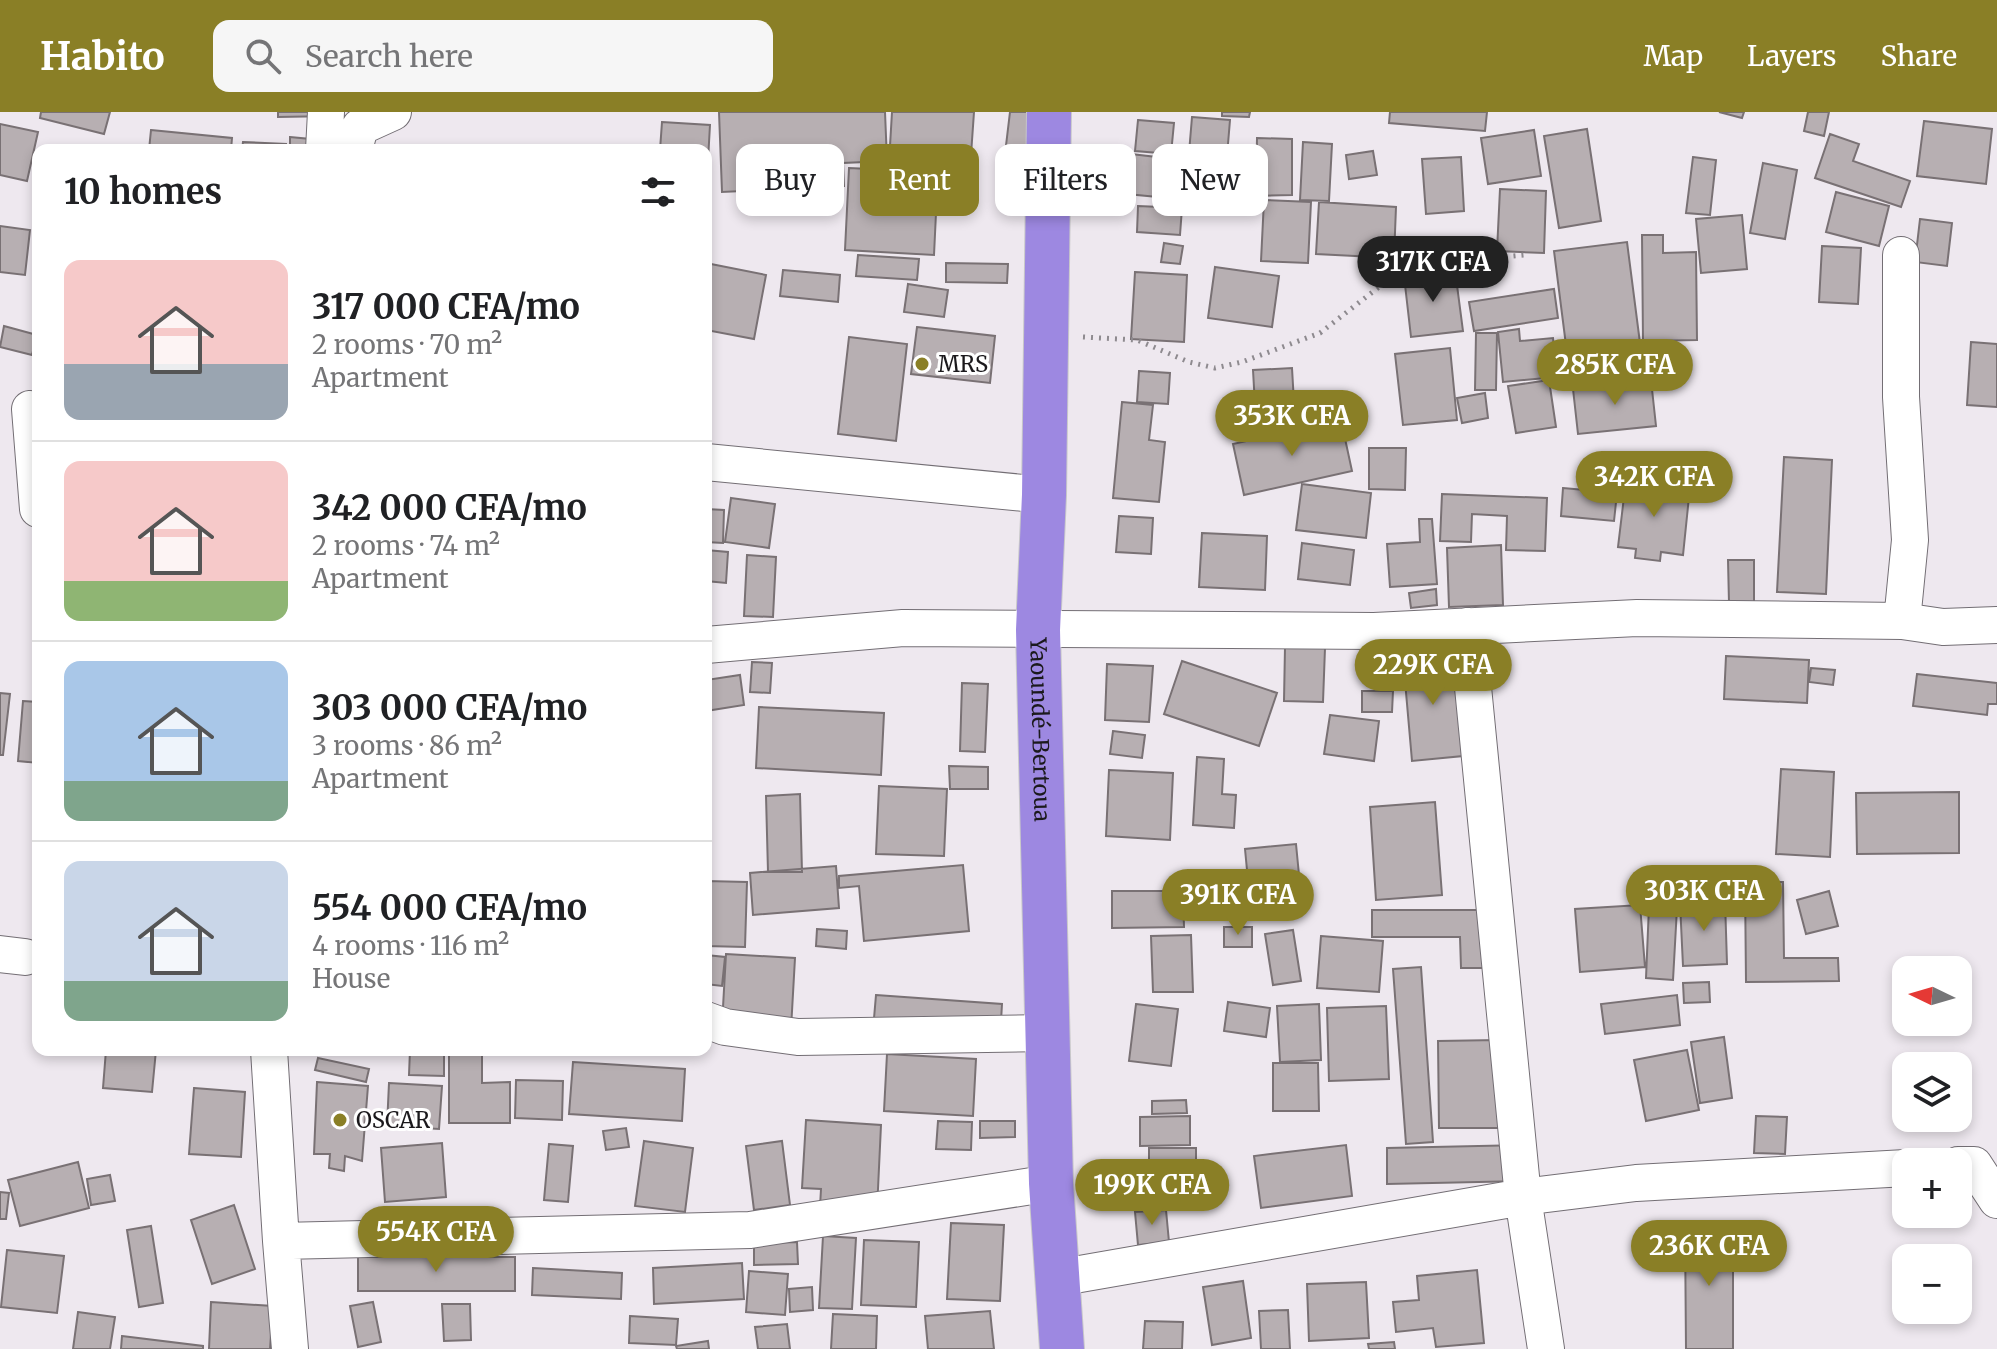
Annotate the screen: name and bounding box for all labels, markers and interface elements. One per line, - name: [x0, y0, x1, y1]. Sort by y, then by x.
- search box: [213, 20, 773, 92]
- text: Habito: [40, 33, 165, 80]
- icon: search: [241, 34, 285, 78]
- text: Search here: [305, 37, 473, 75]
- text: Map: [1643, 38, 1703, 74]
- text: Layers: [1747, 38, 1836, 74]
- text: Share: [1880, 38, 1957, 74]
- chip: Buy: [736, 144, 844, 216]
- chip: Rent: [860, 144, 979, 216]
- chip: Filters: [995, 144, 1136, 216]
- chip: New: [1152, 144, 1268, 216]
- icon: filters: [636, 170, 680, 214]
- text: 10 homes: [64, 171, 222, 213]
- pin: 317K CFA: [1350, 236, 1516, 304]
- text: 317K CFA: [1375, 245, 1491, 278]
- text: 317 000 CFA/mo: [312, 286, 580, 328]
- icon: home: [128, 292, 224, 388]
- text: 2 rooms · 70 m²: [312, 328, 502, 361]
- pin: 285K CFA: [1532, 339, 1698, 407]
- text: 285K CFA: [1555, 348, 1675, 381]
- place label: MRS: [938, 350, 988, 378]
- marker: MRS: [913, 355, 931, 373]
- text: Apartment: [312, 361, 449, 394]
- pin: 353K CFA: [1209, 390, 1375, 458]
- text: 353K CFA: [1233, 399, 1351, 432]
- pin: 342K CFA: [1571, 451, 1737, 519]
- text: 342K CFA: [1594, 460, 1714, 493]
- text: 342 000 CFA/mo: [312, 487, 587, 529]
- icon: home: [128, 493, 224, 589]
- text: 2 rooms · 74 m²: [312, 529, 500, 562]
- text: Apartment: [312, 562, 449, 595]
- street label: Yaoundé-Bertoua: [1024, 636, 1057, 822]
- pin: 229K CFA: [1350, 639, 1516, 707]
- text: 229K CFA: [1373, 648, 1493, 681]
- text: 303 000 CFA/mo: [312, 687, 587, 729]
- icon: home: [128, 693, 224, 789]
- text: 3 rooms · 86 m²: [312, 729, 502, 762]
- text: Apartment: [312, 762, 449, 795]
- pin: 303K CFA: [1621, 865, 1787, 933]
- pin: 391K CFA: [1155, 869, 1321, 937]
- text: 303K CFA: [1644, 874, 1764, 907]
- text: 391K CFA: [1180, 878, 1296, 911]
- text: 554 000 CFA/mo: [312, 887, 587, 929]
- icon: home: [128, 893, 224, 989]
- text: 4 rooms · 116 m²: [312, 929, 509, 962]
- north arrow: [1892, 956, 1972, 1036]
- map controls: [1892, 956, 1972, 1324]
- text: House: [312, 962, 390, 995]
- button: layers: [1892, 1052, 1972, 1132]
- place label: OSCAR: [356, 1106, 431, 1134]
- marker: OSCAR: [331, 1111, 349, 1129]
- button: +: [1892, 1148, 1972, 1228]
- pin: 199K CFA: [1069, 1159, 1235, 1227]
- text: 199K CFA: [1093, 1168, 1211, 1201]
- pin: 554K CFA: [353, 1206, 519, 1274]
- text: 554K CFA: [376, 1215, 496, 1248]
- pin: 236K CFA: [1626, 1220, 1792, 1288]
- text: 236K CFA: [1649, 1229, 1769, 1262]
- button: −: [1892, 1244, 1972, 1324]

